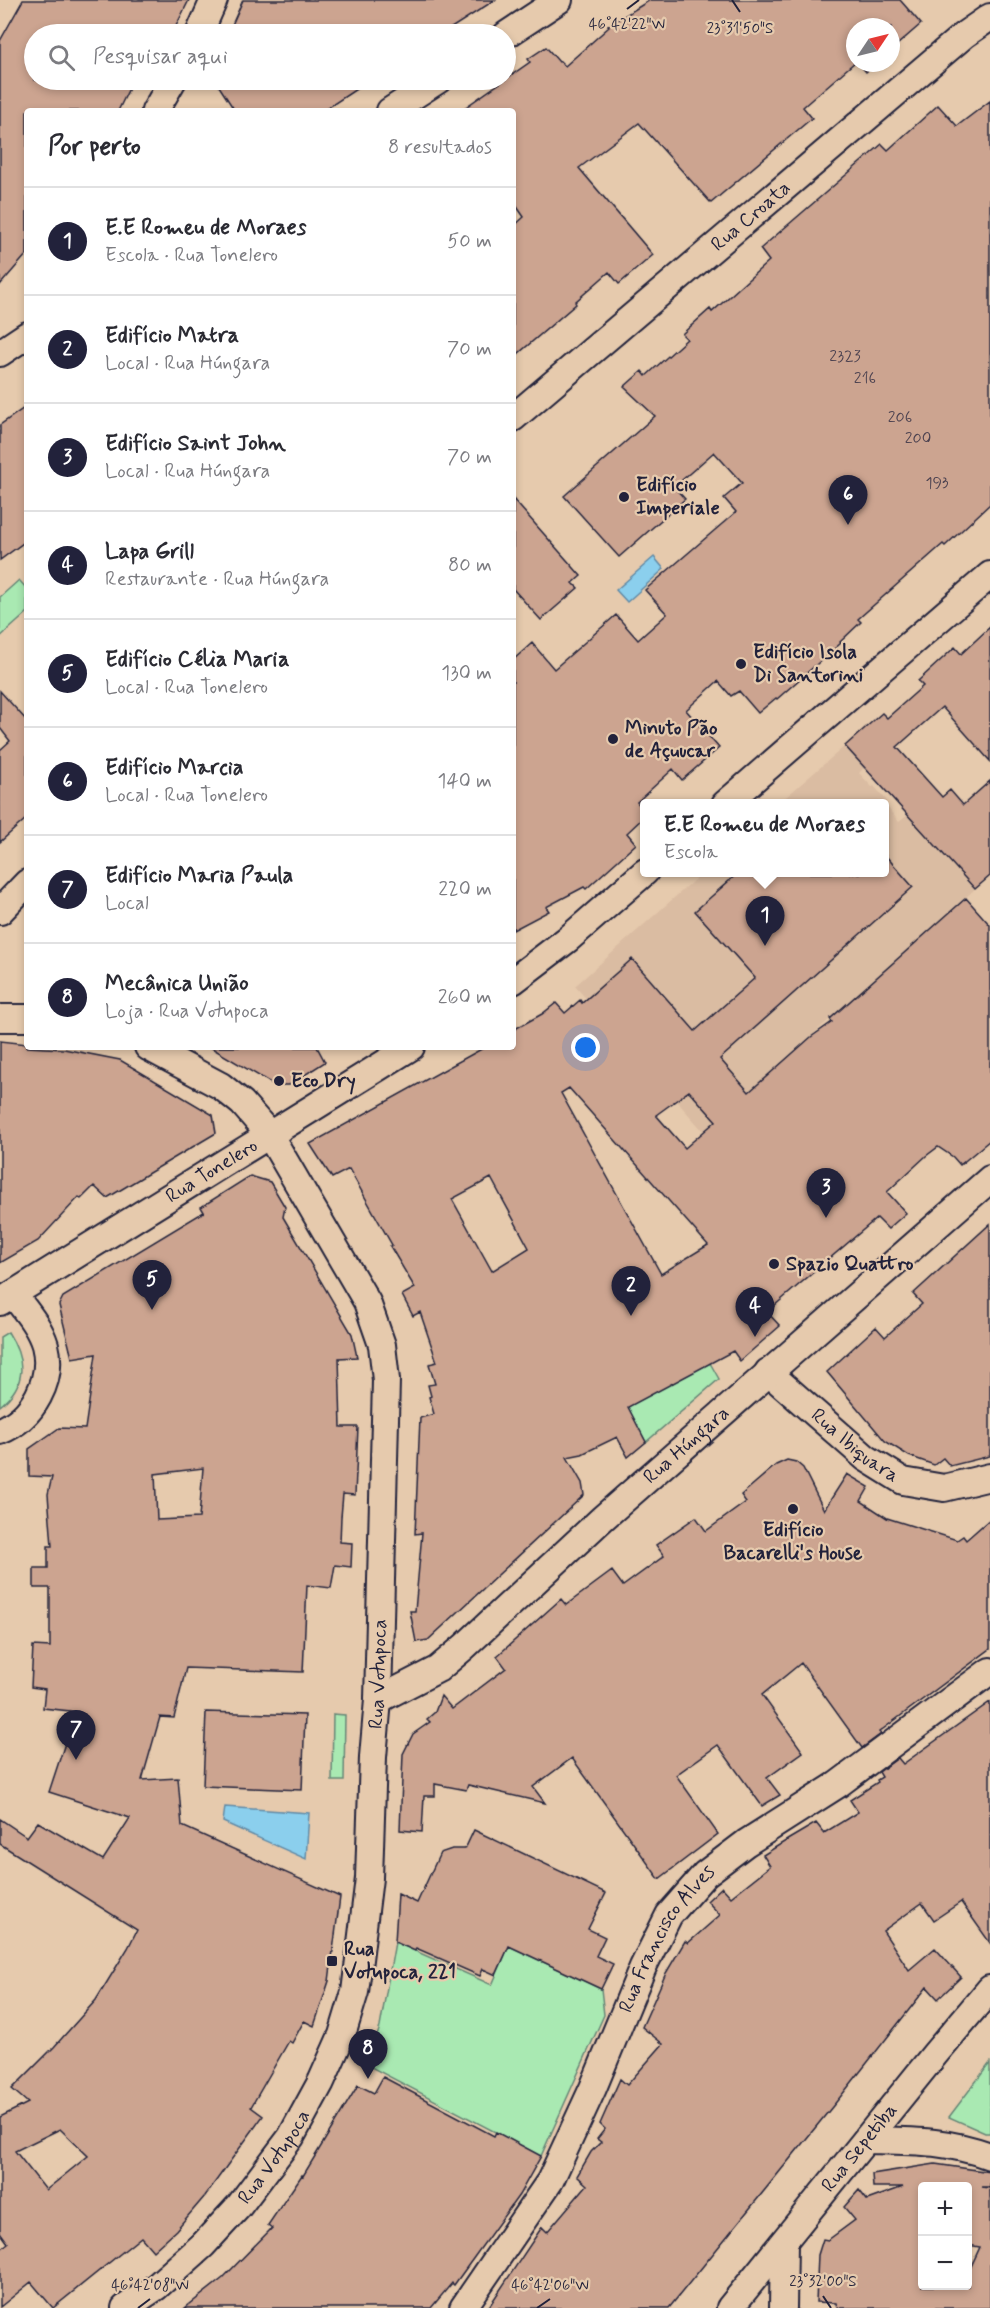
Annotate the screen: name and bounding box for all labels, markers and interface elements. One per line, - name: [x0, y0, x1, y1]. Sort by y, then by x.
- text: 46°42'22"W: [589, 15, 665, 35]
- north arrow: [846, 18, 900, 72]
- text: 23°31'50"S: [707, 19, 773, 39]
- search box: [24, 24, 516, 90]
- icon: search: [45, 41, 78, 74]
- text: Pesquisar aqui: [93, 43, 228, 71]
- text: Por perto: [48, 130, 141, 164]
- text: 8 resultados: [388, 134, 492, 161]
- street label: Rua Croata: [705, 174, 796, 258]
- text: E.E Romeu de Moraes: [105, 214, 306, 242]
- text: 1: [63, 228, 72, 255]
- text: 50 m: [447, 228, 492, 255]
- text: Escola · Rua Tonelero: [105, 242, 278, 269]
- text: Edifício Matra: [105, 322, 239, 350]
- text: 2: [63, 336, 72, 363]
- text: 70 m: [447, 336, 492, 363]
- house number: 2323: [829, 346, 861, 367]
- text: Local · Rua Húngara: [105, 350, 270, 377]
- house number: 216: [854, 368, 876, 389]
- house number: 206: [888, 407, 912, 428]
- house number: 200: [905, 428, 931, 449]
- text: Edifício Saint John: [105, 430, 286, 458]
- text: 3: [63, 444, 72, 471]
- text: 70 m: [447, 444, 492, 471]
- text: Local · Rua Húngara: [105, 458, 270, 485]
- place label: Edifício Imperiale: [636, 472, 720, 522]
- house number: 193: [925, 473, 949, 494]
- pin: 6: [828, 476, 868, 525]
- marker: Edifício Imperiale: [617, 490, 631, 504]
- text: Lapa Grill: [105, 538, 194, 566]
- text: 4: [62, 552, 73, 579]
- text: 80 m: [448, 552, 492, 579]
- text: Restaurante · Rua Húngara: [105, 566, 329, 593]
- place label: Edifício Isola Di Santorini: [753, 639, 863, 689]
- text: Edifício Célia Maria: [105, 646, 290, 674]
- marker: Edifício Isola Di Santorini: [734, 657, 748, 671]
- text: 5: [62, 660, 74, 687]
- text: 130 m: [441, 660, 492, 687]
- text: Local · Rua Tonelero: [105, 674, 268, 701]
- place label: Minuto Pão de Açuucar: [625, 715, 718, 765]
- marker: Minuto Pão de Açuucar: [606, 732, 620, 746]
- text: Edifício Marcia: [105, 754, 244, 782]
- text: 6: [62, 768, 73, 795]
- text: 140 m: [438, 768, 492, 795]
- text: Local · Rua Tonelero: [105, 782, 268, 809]
- popup: [640, 799, 889, 877]
- text: E.E Romeu de Moraes: [664, 811, 865, 839]
- text: Escola: [664, 839, 718, 866]
- text: Edifício Maria Paula: [105, 862, 293, 890]
- text: 7: [61, 876, 74, 903]
- text: 220 m: [438, 876, 492, 903]
- text: Local: [105, 890, 149, 917]
- pin: 1: [746, 896, 784, 946]
- text: Mecânica União: [105, 970, 249, 998]
- text: 8: [62, 984, 73, 1011]
- text: 260 m: [438, 984, 492, 1011]
- text: Loja · Rua Votupoca: [105, 998, 269, 1025]
- your location: [571, 1033, 600, 1062]
- place label: Eco Dry: [291, 1068, 356, 1095]
- marker: Eco Dry: [272, 1074, 286, 1088]
- street label: Rua Tonelero: [160, 1132, 263, 1210]
- pin: 3: [806, 1168, 846, 1218]
- place label: Spazio Quattro: [786, 1251, 913, 1278]
- marker: Spazio Quattro: [767, 1257, 781, 1271]
- pin: 5: [132, 1260, 172, 1310]
- pin: 2: [612, 1266, 650, 1316]
- pin: 4: [736, 1288, 774, 1337]
- street label: Rua Húngara: [637, 1400, 735, 1490]
- street label: Rua Ibiquara: [805, 1402, 904, 1489]
- marker: Edifício Bacarelli's House: [786, 1502, 800, 1516]
- place label: Edifício Bacarelli's House: [724, 1517, 863, 1567]
- street label: Rua Votupoca: [362, 1619, 394, 1730]
- pin: 7: [56, 1710, 96, 1760]
- street label: Rua Francisco Alves: [612, 1858, 720, 2017]
- place label: Rua Votupoca, 221: [344, 1936, 456, 1986]
- marker: Rua Votupoca, 221: [325, 1954, 339, 1968]
- pin: 8: [348, 2030, 388, 2079]
- street label: Rua Sepetiba: [815, 2097, 904, 2198]
- street label: Rua Votupoca: [231, 2105, 317, 2210]
- map controls: [918, 2182, 972, 2290]
- button: +: [918, 2182, 972, 2236]
- button: −: [918, 2236, 972, 2290]
- text: 23°32'00"S: [789, 2272, 857, 2292]
- text: 46°42'08"W: [111, 2276, 189, 2296]
- text: 46°42'06"W: [511, 2276, 589, 2296]

